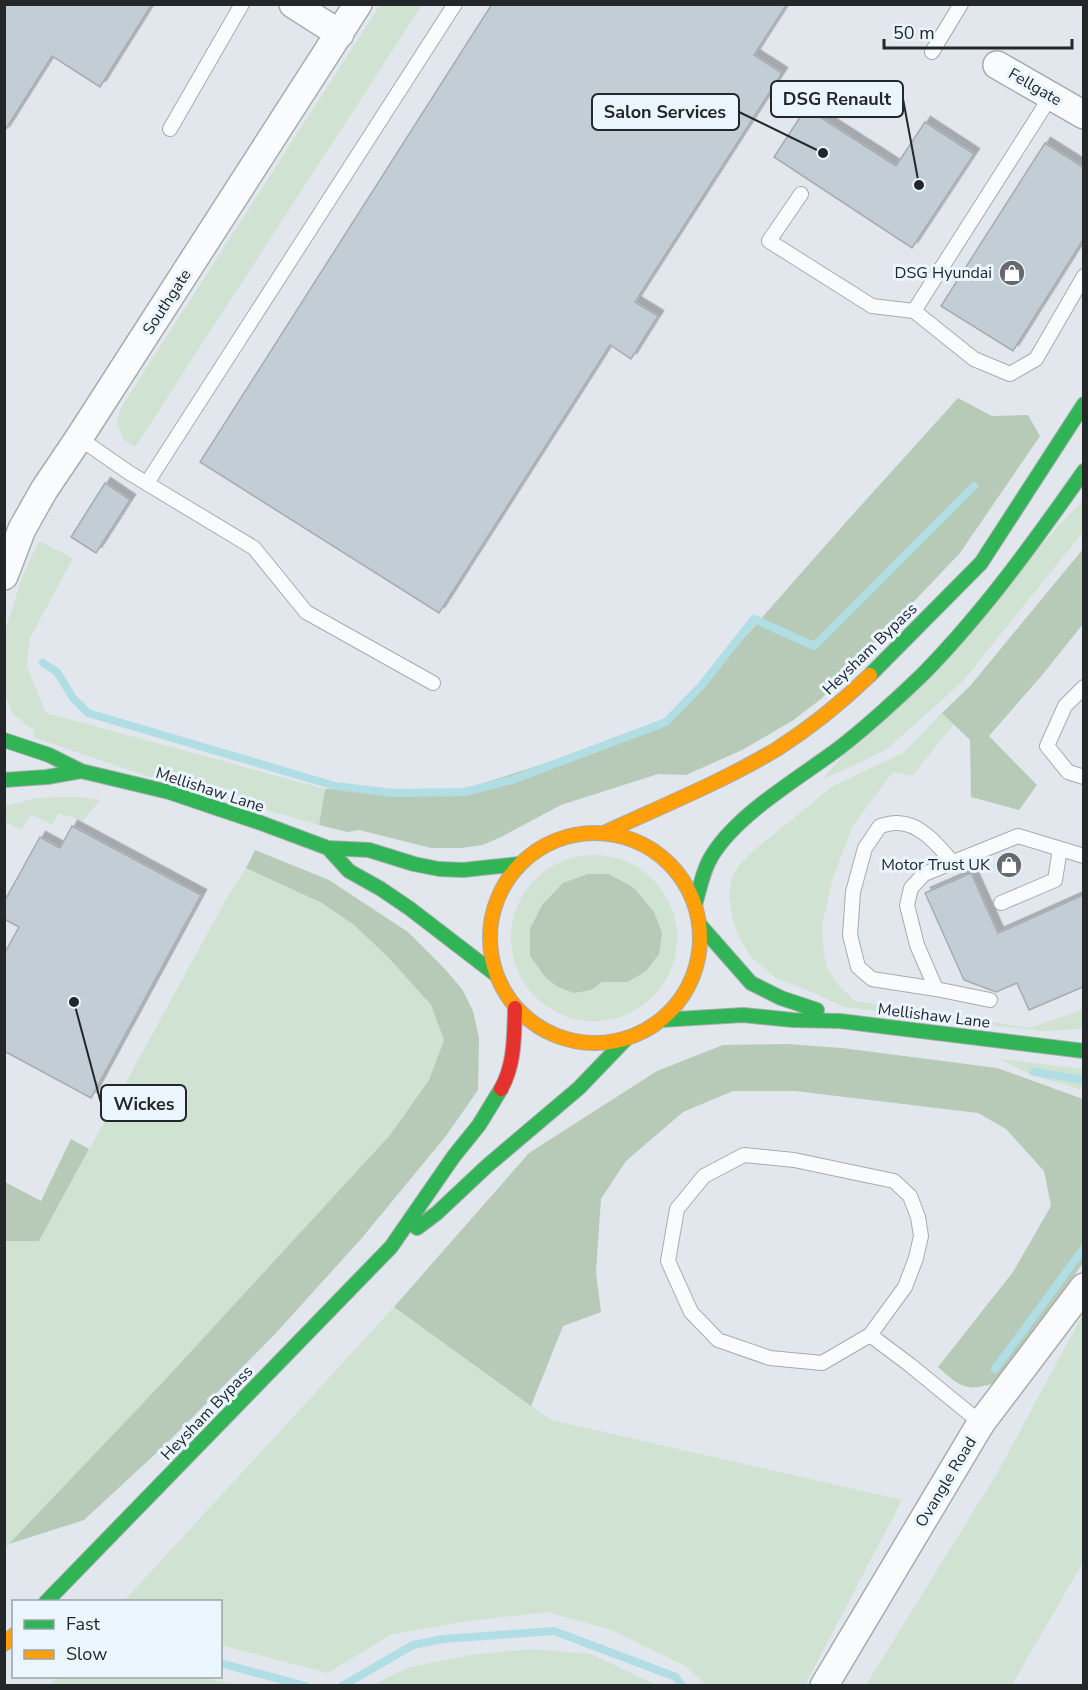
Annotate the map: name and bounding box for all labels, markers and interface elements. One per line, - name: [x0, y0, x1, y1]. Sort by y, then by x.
- scale bar: [884, 12, 1072, 50]
- text: 50 m: [893, 21, 935, 45]
- street label: Fellgate: [1004, 63, 1066, 111]
- callout: DSG Renault: [771, 81, 903, 117]
- text: DSG Renault: [783, 87, 891, 111]
- callout: Salon Services: [592, 94, 739, 130]
- text: Salon Services: [604, 100, 726, 124]
- shop icon: DSG Hyundai: [997, 258, 1027, 288]
- place label: DSG Hyundai: [895, 262, 992, 284]
- street label: Southgate: [138, 265, 196, 339]
- street label: Heysham Bypass: [818, 598, 922, 700]
- street label: Mellishaw Lane: [153, 762, 267, 818]
- shop icon: Motor Trust UK: [994, 850, 1024, 880]
- place label: Motor Trust UK: [881, 854, 991, 876]
- street label: Mellishaw Lane: [877, 998, 991, 1034]
- callout: Wickes: [101, 1085, 186, 1121]
- text: Wickes: [113, 1092, 175, 1116]
- street label: Heysham Bypass: [156, 1361, 258, 1465]
- street label: Ovangle Road: [910, 1433, 982, 1531]
- legend: [12, 1600, 222, 1678]
- text: Fast: [66, 1612, 101, 1636]
- text: Slow: [66, 1642, 107, 1666]

